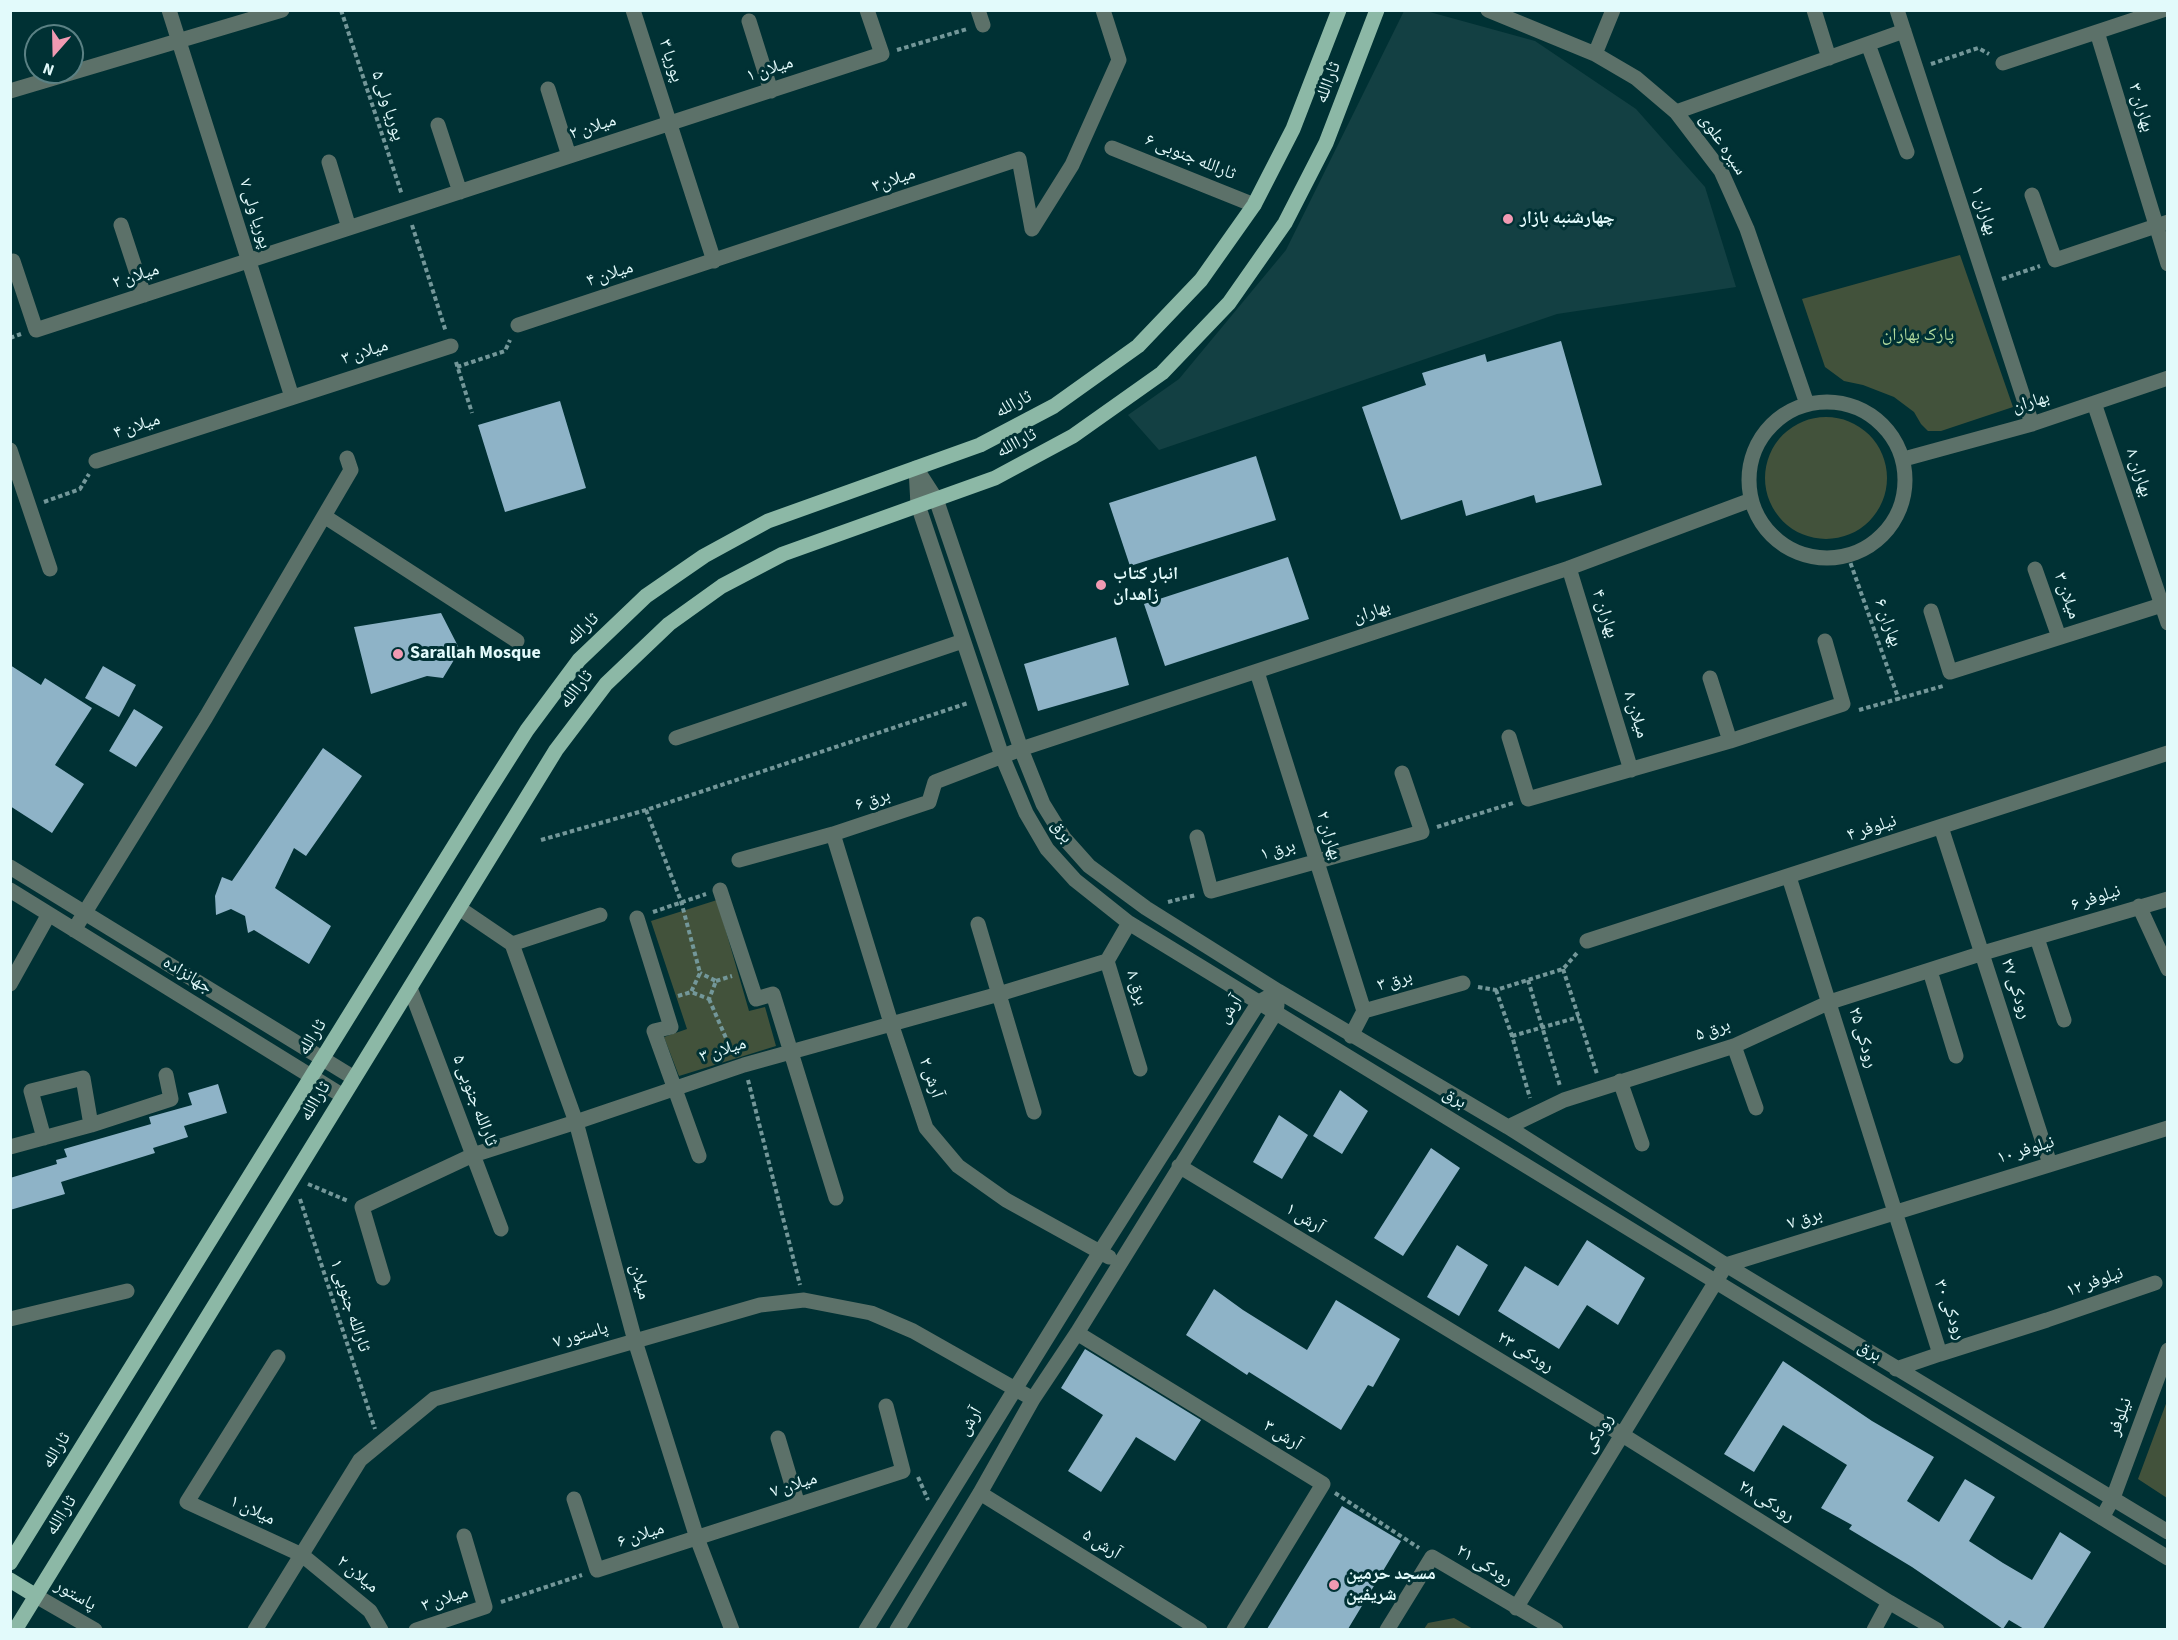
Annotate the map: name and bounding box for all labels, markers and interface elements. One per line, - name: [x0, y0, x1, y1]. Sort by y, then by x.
- north arrow: [24, 24, 84, 84]
- street label: پوریا ۳: [653, 37, 687, 85]
- street label: میلان ۱: [744, 52, 796, 88]
- text: N: [40, 57, 57, 81]
- street label: ثاراالله: [1311, 59, 1347, 107]
- street label: پوریا ولی ۵: [366, 68, 408, 144]
- street label: بهاران ۳: [2122, 81, 2158, 135]
- street label: میلان ۲: [567, 110, 619, 146]
- street label: سیره علوی: [1694, 110, 1750, 180]
- street label: ثارالله جنوبی ۶: [1141, 130, 1239, 186]
- street label: میلان۳: [870, 164, 918, 198]
- street label: پوریا ولی ۷: [233, 176, 275, 252]
- street label: بهاران ۱: [1965, 184, 2001, 238]
- place label: چهارشنبه بازار: [1520, 208, 1615, 230]
- marker: چهارشنبه بازار: [1501, 212, 1515, 226]
- street label: میلان ۴: [584, 257, 636, 293]
- street label: میلان ۲: [110, 259, 162, 295]
- park label: پارک بهاران: [1882, 325, 1954, 347]
- street label: میلان ۳: [339, 335, 391, 371]
- street label: ثارالله: [992, 386, 1036, 424]
- street label: بهاران: [2010, 387, 2052, 419]
- street label: میلان ۴: [111, 409, 163, 445]
- street label: ثاراالله: [993, 424, 1041, 464]
- street label: بهاران ۸: [2120, 446, 2156, 500]
- place label: انبار کتاب زاهدان: [1113, 564, 1178, 606]
- street label: میلان ۳: [2048, 570, 2084, 622]
- marker: انبار کتاب زاهدان: [1094, 578, 1108, 592]
- street label: بهاران ۴: [1586, 587, 1622, 641]
- street label: بهاران ۶: [1868, 596, 1906, 650]
- street label: بهاران: [1351, 597, 1393, 629]
- street label: ثارالله: [562, 609, 604, 651]
- place label: Sarallah Mosque: [410, 643, 541, 665]
- marker: Sarallah Mosque: [391, 647, 405, 661]
- street label: ثاراالله: [555, 667, 599, 713]
- street label: میلان ۸: [1618, 689, 1652, 741]
- street label: برق ۶: [853, 785, 893, 817]
- street label: بهاران ۲: [1310, 809, 1346, 863]
- street label: نیلوفر ۴: [1845, 811, 1899, 847]
- street label: برق: [1045, 816, 1077, 848]
- street label: برق ۱: [1258, 836, 1298, 866]
- street label: نیلوفر ۶: [2069, 881, 2123, 917]
- street label: جهانزاده: [158, 952, 216, 1000]
- street label: رودکی ۲۷: [1995, 956, 2035, 1022]
- street label: برق ۳: [1375, 967, 1415, 997]
- street label: برق ۸: [1120, 968, 1152, 1008]
- street label: آرش: [1214, 992, 1248, 1028]
- street label: رودکی ۲۵: [1843, 1005, 1881, 1071]
- street label: برق ۵: [1693, 1015, 1733, 1047]
- street label: ثارالله: [294, 1016, 332, 1060]
- street label: میلان ۳: [697, 1033, 749, 1069]
- street label: ثارالله جنوبی ۵: [447, 1052, 501, 1150]
- street label: آرش ۲: [913, 1055, 947, 1101]
- street label: ثاراالله: [296, 1078, 336, 1126]
- street label: برق: [1438, 1084, 1470, 1114]
- street label: نیلوفر ۱۰: [1995, 1132, 2057, 1170]
- street label: آرش ۱: [1281, 1199, 1327, 1239]
- street label: برق ۷: [1785, 1204, 1825, 1236]
- street label: ثارالله جنوبی ۱: [324, 1257, 374, 1355]
- street label: میلان: [624, 1262, 654, 1302]
- street label: نیلوفر ۱۲: [2064, 1263, 2126, 1303]
- street label: رودکی ۳۰: [1928, 1277, 1970, 1343]
- street label: پاستور ۷: [551, 1318, 611, 1354]
- street label: رودکی ۲۳: [1493, 1328, 1557, 1378]
- street label: برق: [1853, 1337, 1885, 1367]
- street label: نیلوفر: [2104, 1395, 2138, 1439]
- street label: آرش: [954, 1404, 988, 1440]
- street label: رودکی: [1579, 1410, 1619, 1458]
- street label: آرش ۳: [1259, 1416, 1305, 1456]
- street label: ثارالله: [38, 1429, 76, 1473]
- street label: میلان ۷: [768, 1468, 820, 1504]
- street label: رودکی ۲۸: [1734, 1476, 1798, 1528]
- street label: میلان ۱: [226, 1491, 278, 1531]
- street label: ثاراالله: [42, 1492, 82, 1540]
- street label: میلان ۶: [615, 1518, 667, 1554]
- street label: آرش ۵: [1078, 1525, 1124, 1565]
- street label: رودکی ۲۱: [1452, 1541, 1516, 1591]
- street label: میلان ۲: [332, 1552, 382, 1598]
- place label: مسجد حرمین شریفین: [1346, 1564, 1436, 1606]
- street label: پاستور: [50, 1576, 100, 1616]
- marker: مسجد حرمین شریفین: [1327, 1578, 1341, 1592]
- street label: میلان ۳: [419, 1582, 471, 1618]

